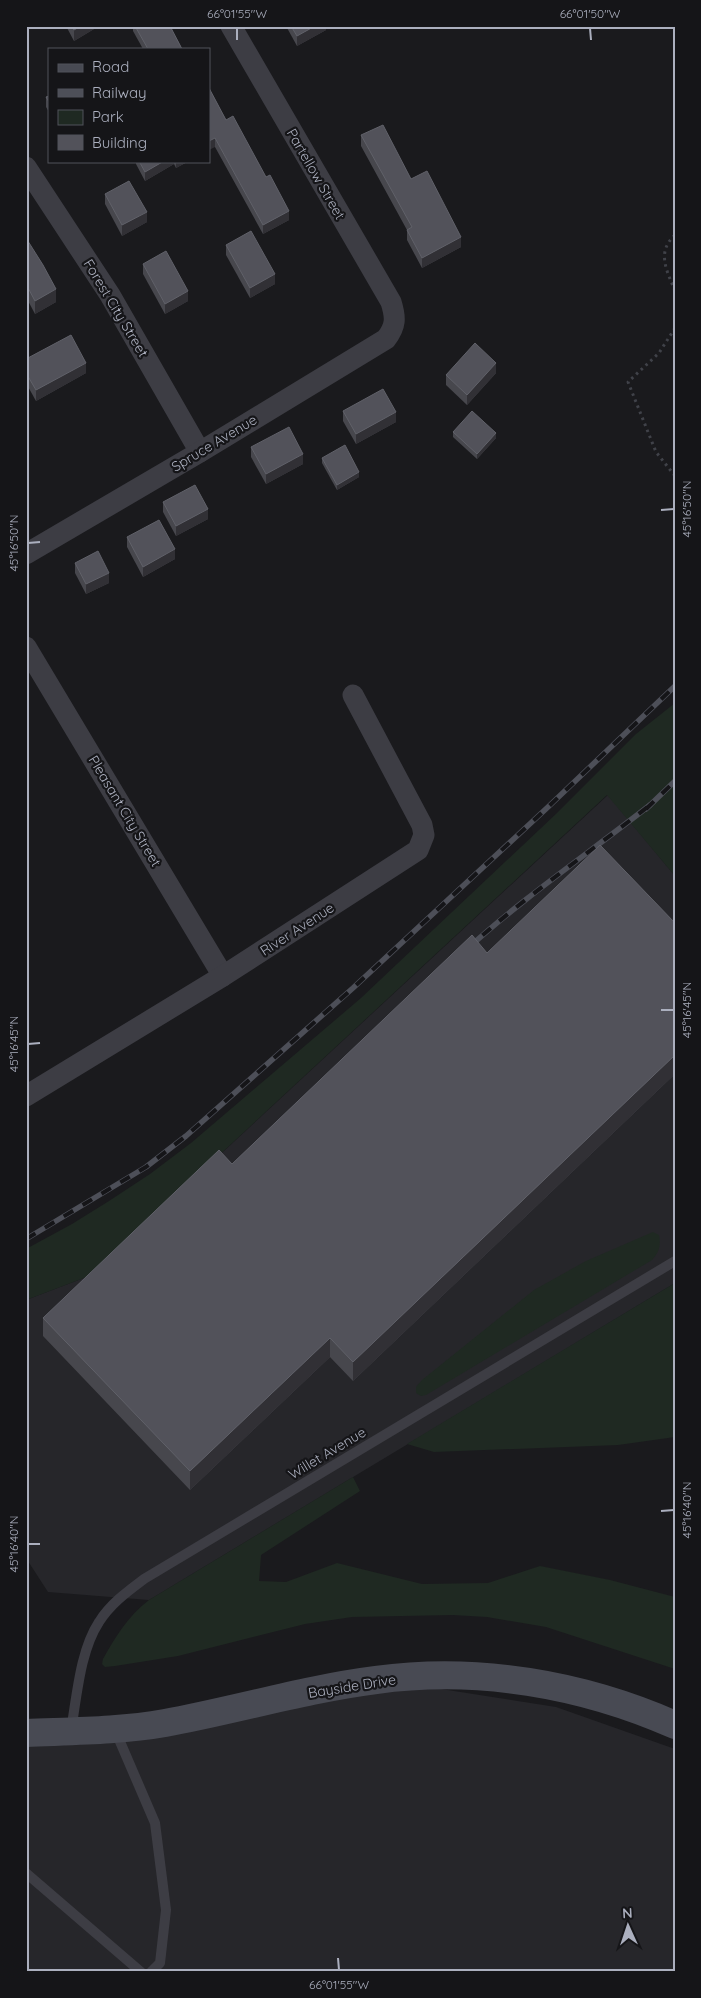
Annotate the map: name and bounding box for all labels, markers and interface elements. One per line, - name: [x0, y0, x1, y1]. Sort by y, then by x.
- text: 66°01'55"W: [207, 6, 267, 21]
- text: 66°01'50"W: [560, 6, 621, 21]
- legend: [48, 48, 210, 162]
- text: Road: [92, 57, 129, 76]
- text: Railway: [92, 83, 147, 102]
- text: Park: [92, 107, 124, 126]
- street label: Partellow Street: [283, 125, 349, 223]
- text: Building: [92, 133, 147, 152]
- street label: Forest City Street: [80, 256, 152, 361]
- street label: Spruce Avenue: [168, 410, 260, 476]
- text: 45°16'50"N: [679, 480, 694, 538]
- text: 45°16'50"N: [6, 514, 21, 572]
- street label: Pleasant City Street: [85, 752, 165, 870]
- street label: River Avenue: [257, 898, 337, 960]
- text: 45°16'45"N: [679, 982, 694, 1038]
- text: 45°16'45"N: [6, 1016, 21, 1072]
- street label: Willet Avenue: [285, 1423, 369, 1483]
- text: 45°16'40"N: [679, 1482, 694, 1538]
- text: 45°16'40"N: [6, 1516, 21, 1572]
- street label: Bayside Drive: [307, 1670, 397, 1702]
- north arrow: [604, 1900, 654, 1950]
- text: N: [622, 1904, 633, 1922]
- text: 66°01'55"W: [309, 1977, 369, 1992]

